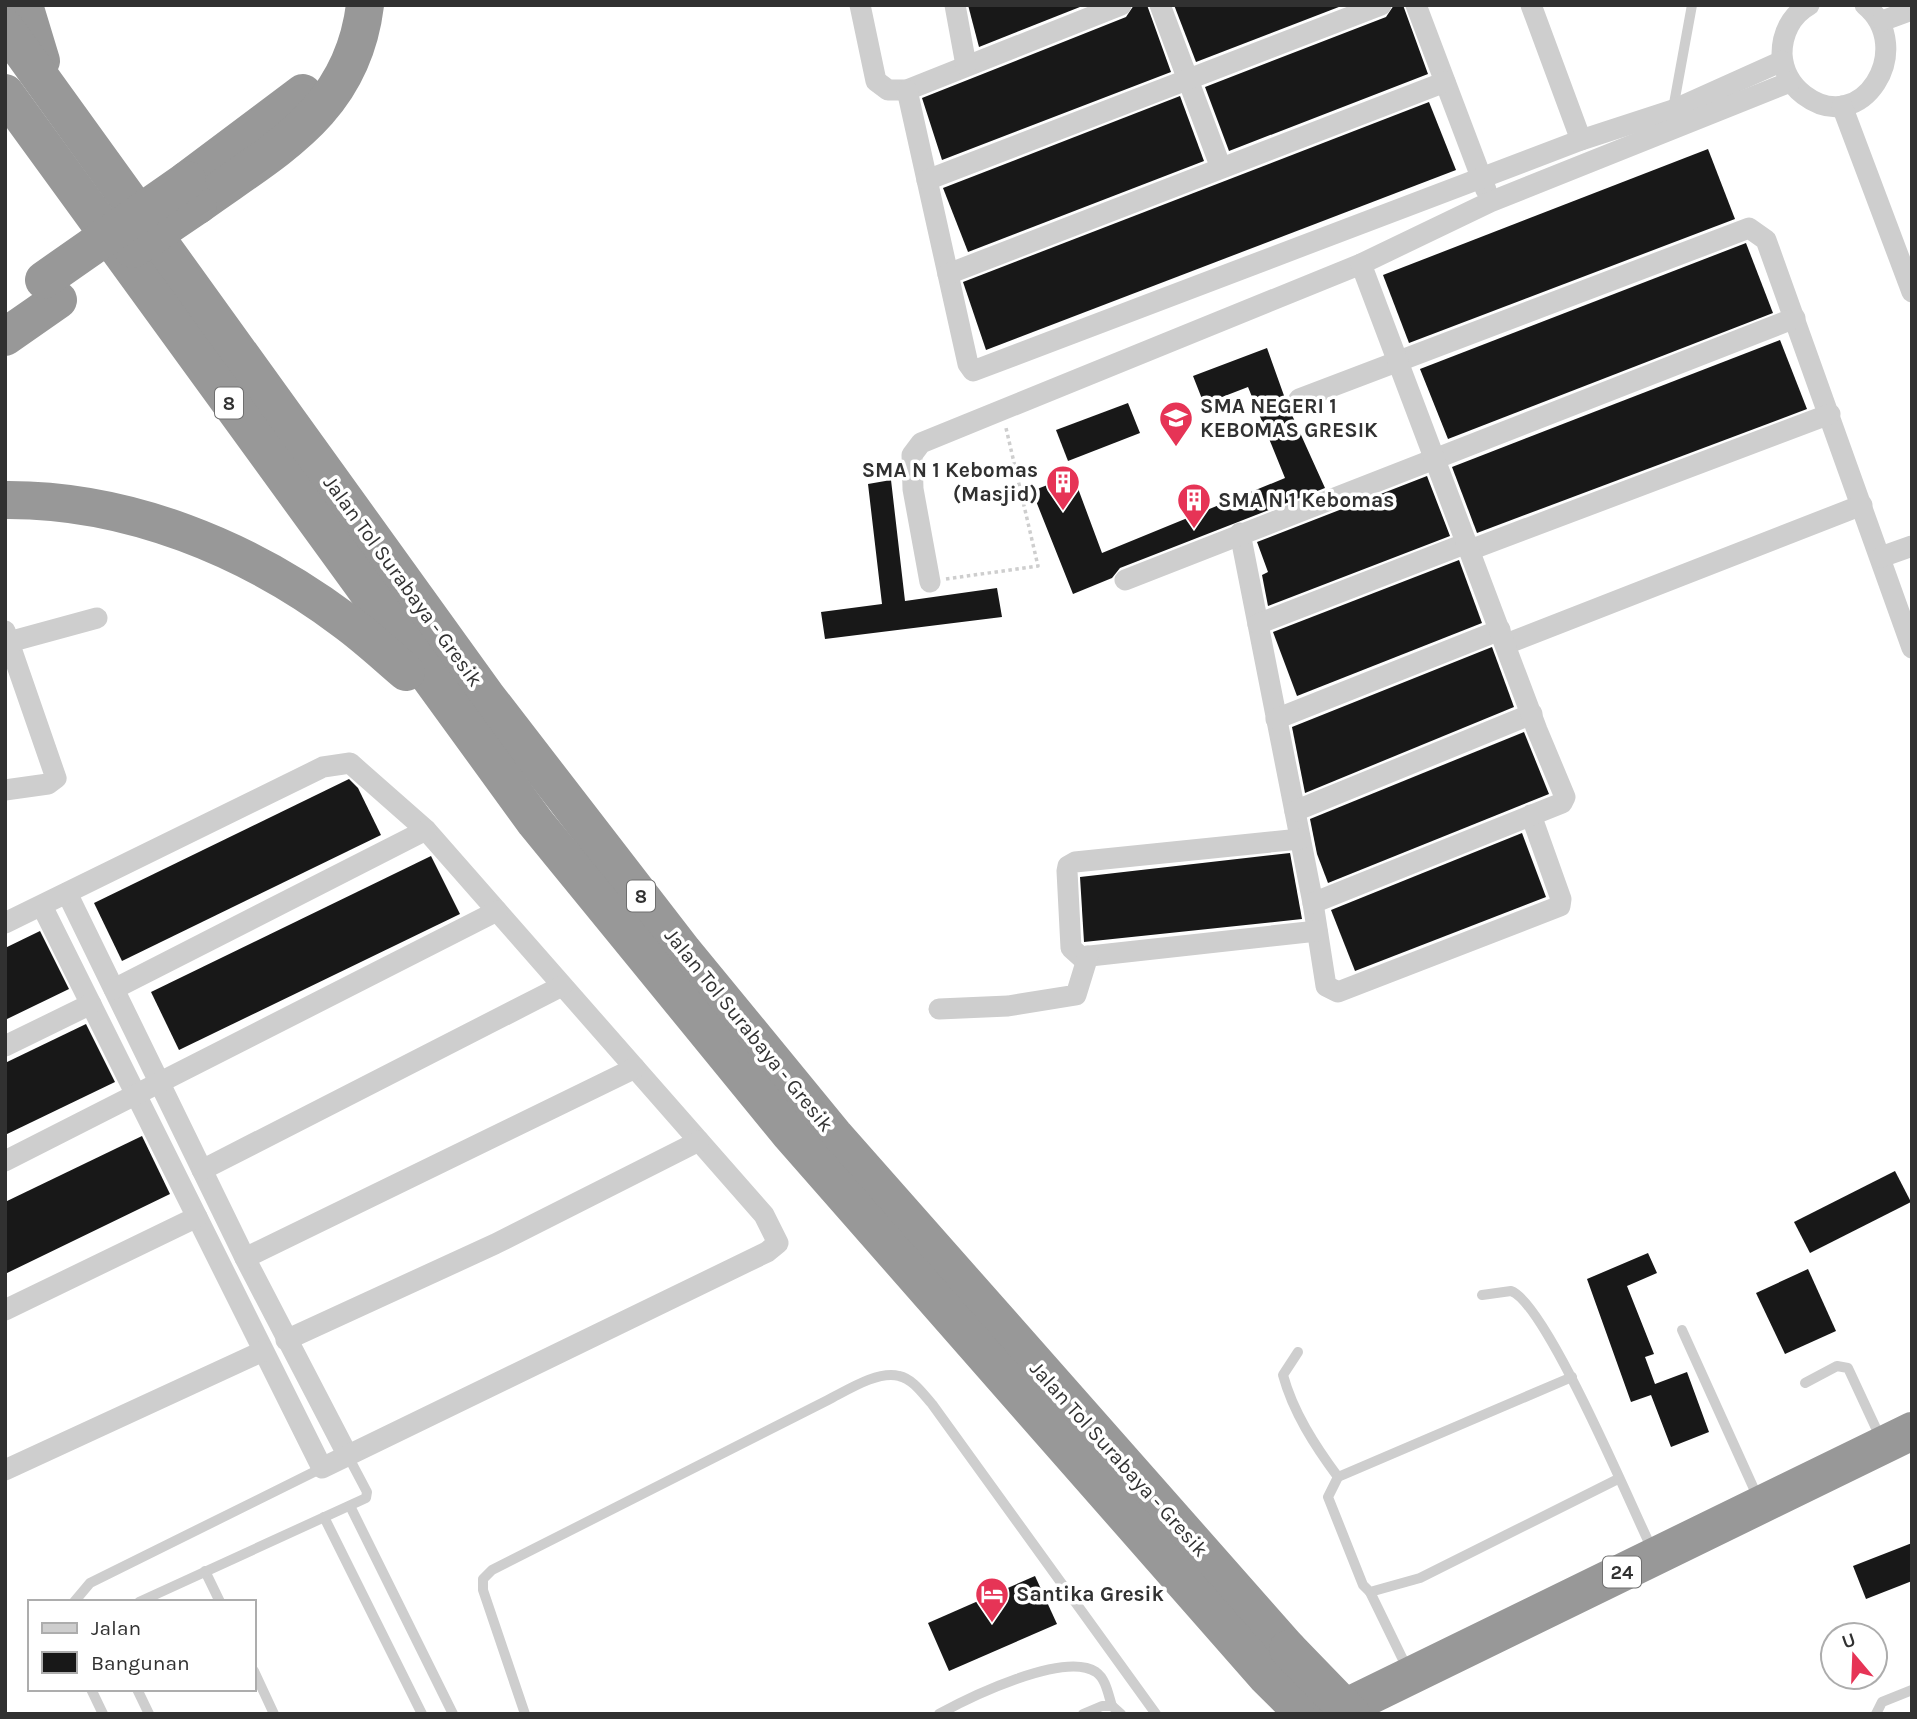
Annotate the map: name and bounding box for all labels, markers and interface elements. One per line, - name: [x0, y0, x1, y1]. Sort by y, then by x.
- road number: 8: [215, 388, 243, 418]
- place label: SMA NEGERI 1 KEBOMAS GRESIK: [1200, 394, 1378, 442]
- school or university icon: SMA NEGERI 1 KEBOMAS GRESIK: [1157, 399, 1195, 448]
- place label: SMA N 1 Kebomas (Masjid): [862, 458, 1038, 506]
- building icon: SMA N 1 Kebomas (Masjid): [1044, 463, 1082, 512]
- street label: Jalan Tol Surabaya - Gresik: [318, 471, 488, 691]
- building icon: SMA N 1 Kebomas: [1175, 481, 1213, 530]
- place label: SMA N 1 Kebomas: [1218, 488, 1394, 512]
- road number: 8: [627, 880, 655, 912]
- street label: Jalan Tol Surabaya - Gresik: [660, 924, 839, 1137]
- street label: Jalan Tol Surabaya - Gresik: [1025, 1356, 1213, 1562]
- road number: 24: [1603, 1556, 1641, 1588]
- hotel icon: Santika Gresik: [973, 1575, 1011, 1624]
- place label: Santika Gresik: [1016, 1582, 1165, 1606]
- legend: [28, 1600, 256, 1691]
- text: Jalan: [91, 1616, 141, 1640]
- north arrow: [1819, 1621, 1889, 1691]
- text: U: [1839, 1628, 1859, 1653]
- text: Bangunan: [91, 1651, 190, 1675]

